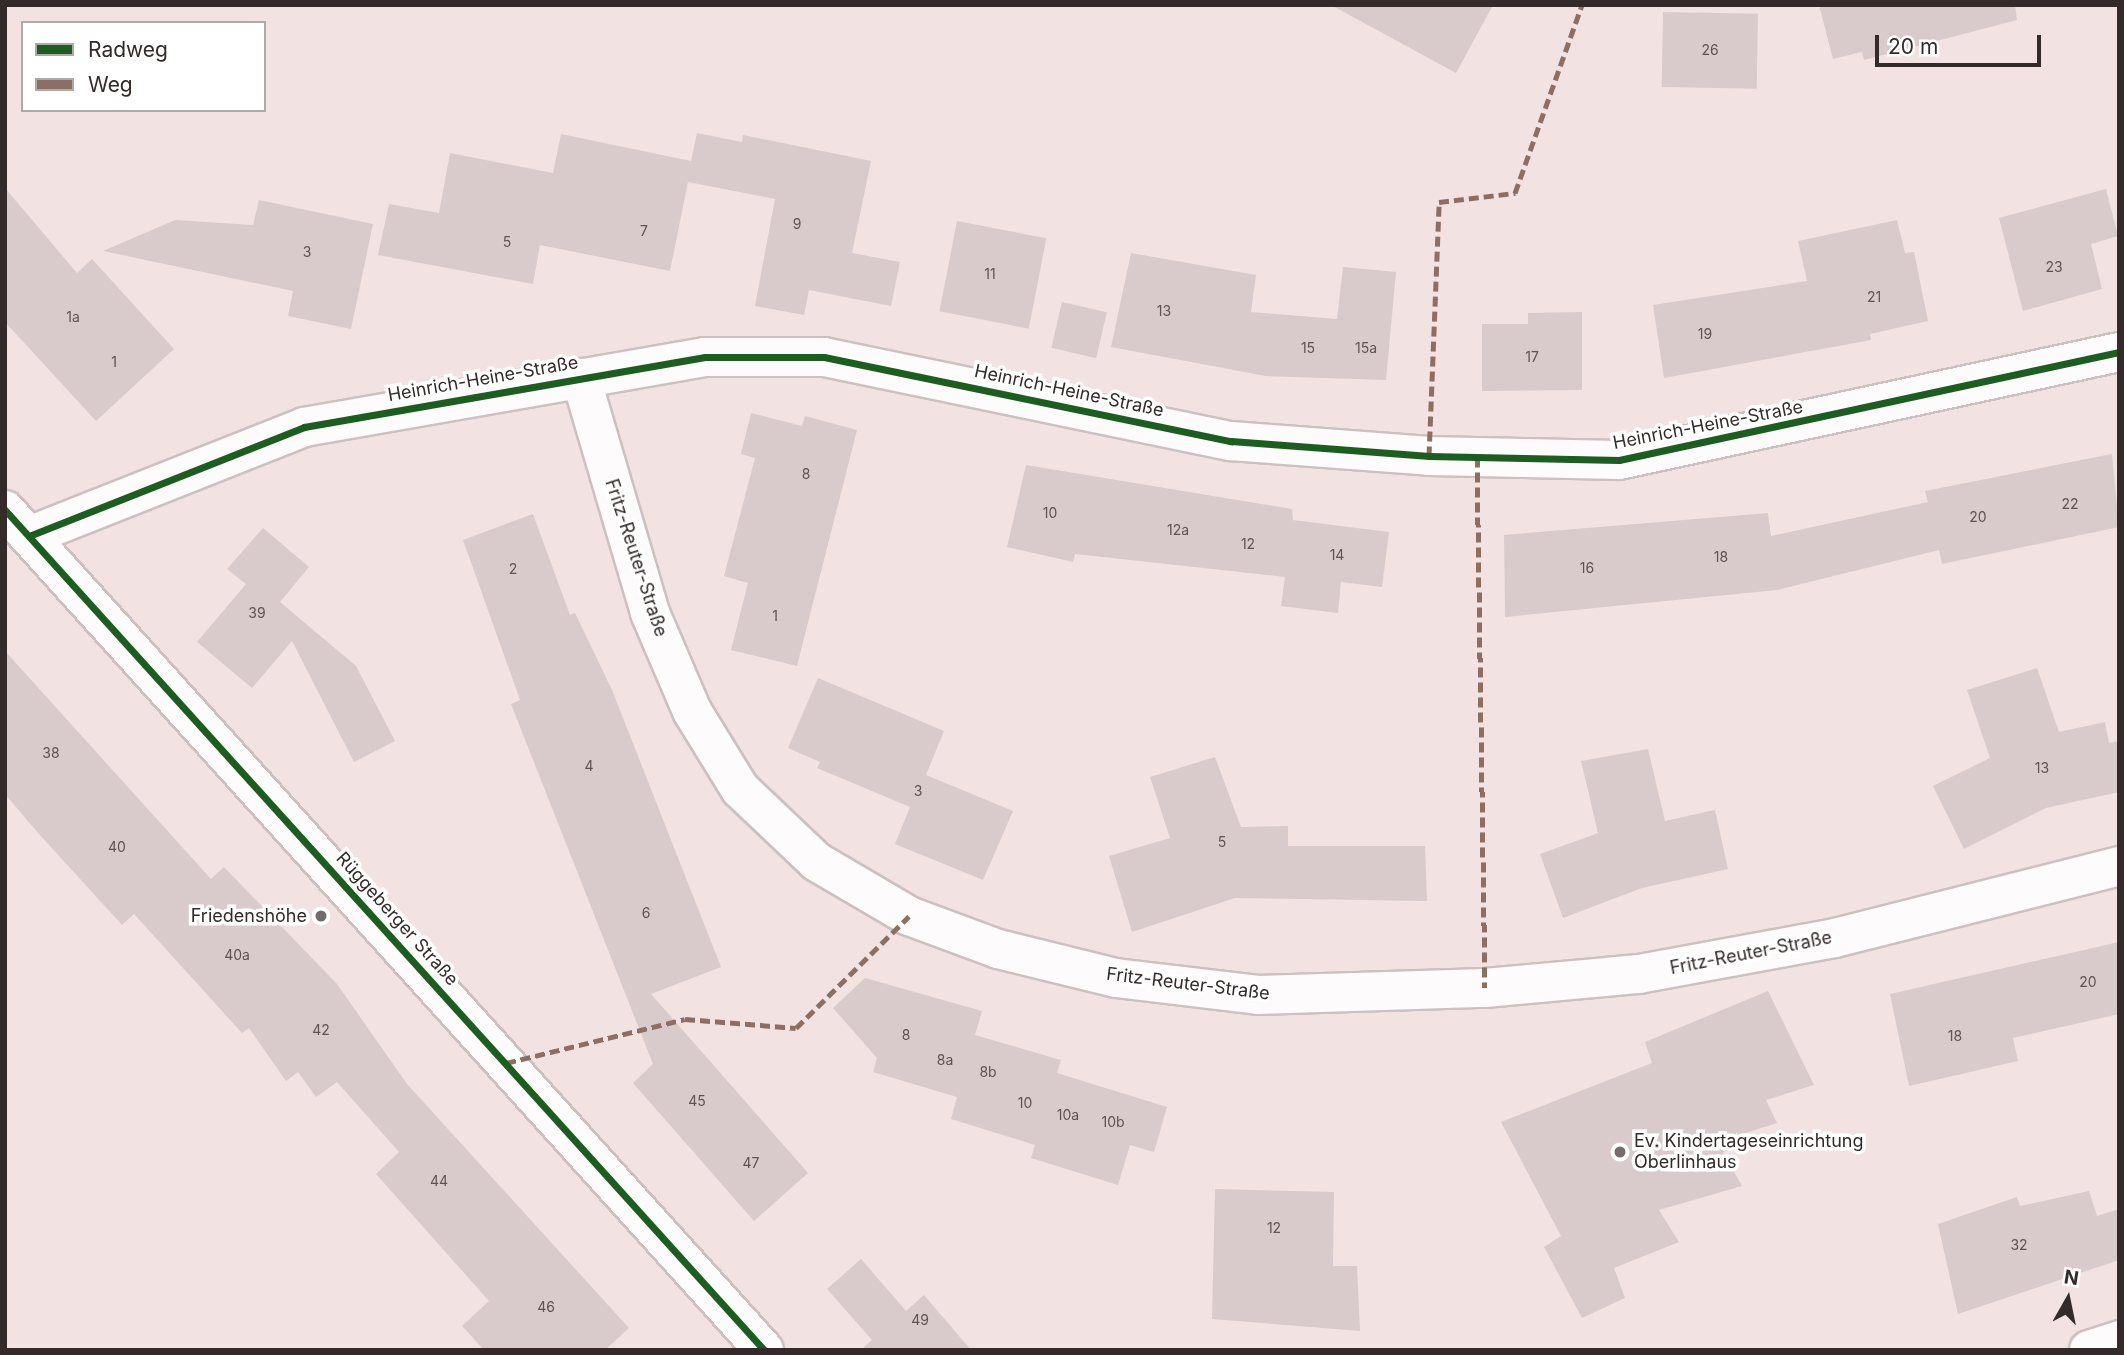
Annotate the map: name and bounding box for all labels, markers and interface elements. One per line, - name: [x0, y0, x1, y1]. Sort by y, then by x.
- legend: [21, 21, 266, 112]
- scale bar: [1879, 21, 2045, 65]
- text: 20 m: [1888, 34, 1938, 59]
- text: Radweg: [88, 37, 168, 62]
- house number: 26: [1701, 42, 1719, 58]
- text: Weg: [88, 72, 133, 97]
- house number: 9: [793, 216, 801, 232]
- house number: 7: [640, 223, 648, 239]
- house number: 5: [503, 234, 511, 250]
- house number: 3: [303, 244, 311, 260]
- house number: 23: [2045, 259, 2063, 275]
- house number: 11: [984, 266, 996, 282]
- house number: 21: [1867, 289, 1881, 305]
- house number: 13: [1157, 303, 1171, 319]
- house number: 1a: [66, 309, 80, 325]
- house number: 19: [1698, 326, 1712, 342]
- house number: 15: [1301, 340, 1315, 356]
- house number: 15a: [1355, 340, 1377, 356]
- house number: 17: [1525, 349, 1539, 365]
- street label: Heinrich-Heine-Straße: [386, 352, 580, 406]
- house number: 1: [111, 354, 117, 370]
- street label: Heinrich-Heine-Straße: [972, 360, 1166, 422]
- street label: Heinrich-Heine-Straße: [1611, 396, 1805, 454]
- house number: 8: [802, 466, 810, 482]
- street label: Fritz-Reuter-Straße: [600, 476, 672, 640]
- house number: 22: [2061, 496, 2079, 512]
- house number: 10: [1043, 505, 1057, 521]
- house number: 20: [1969, 509, 1987, 525]
- house number: 12a: [1167, 522, 1189, 538]
- house number: 12: [1241, 536, 1255, 552]
- house number: 14: [1330, 547, 1344, 563]
- house number: 18: [1714, 549, 1728, 565]
- house number: 16: [1580, 560, 1594, 576]
- house number: 2: [509, 561, 517, 577]
- house number: 39: [248, 605, 266, 621]
- house number: 1: [772, 608, 778, 624]
- house number: 38: [42, 745, 60, 761]
- house number: 4: [584, 758, 594, 774]
- house number: 13: [2035, 760, 2049, 776]
- house number: 3: [914, 783, 922, 799]
- house number: 5: [1218, 834, 1226, 850]
- house number: 40: [108, 839, 126, 855]
- street label: Rüggeberger Straße: [331, 848, 463, 990]
- place label: Friedenshöhe: [191, 905, 307, 927]
- house number: 6: [642, 905, 650, 921]
- marker: Friedenshöhe: [313, 908, 329, 924]
- street label: Fritz-Reuter-Straße: [1668, 927, 1834, 979]
- house number: 40a: [224, 947, 250, 963]
- street label: Fritz-Reuter-Straße: [1105, 963, 1271, 1005]
- house number: 20: [2079, 974, 2097, 990]
- house number: 42: [312, 1022, 330, 1038]
- house number: 8: [902, 1027, 910, 1043]
- house number: 18: [1948, 1028, 1962, 1044]
- house number: 8a: [937, 1052, 953, 1068]
- house number: 8b: [979, 1064, 997, 1080]
- house number: 45: [688, 1093, 706, 1109]
- house number: 10: [1018, 1095, 1032, 1111]
- house number: 10a: [1057, 1107, 1079, 1123]
- house number: 10b: [1101, 1114, 1125, 1130]
- place label: Ev. Kindertageseinrichtung Oberlinhaus: [1634, 1131, 1863, 1174]
- marker: Ev. Kindertageseinrichtung Oberlinhaus: [1612, 1144, 1628, 1160]
- house number: 47: [743, 1155, 759, 1171]
- house number: 44: [430, 1173, 448, 1189]
- house number: 12: [1267, 1220, 1281, 1236]
- house number: 32: [2010, 1237, 2028, 1253]
- north arrow: [2033, 1264, 2103, 1334]
- text: N: [2062, 1265, 2080, 1290]
- house number: 46: [537, 1299, 555, 1315]
- house number: 49: [911, 1312, 929, 1328]

